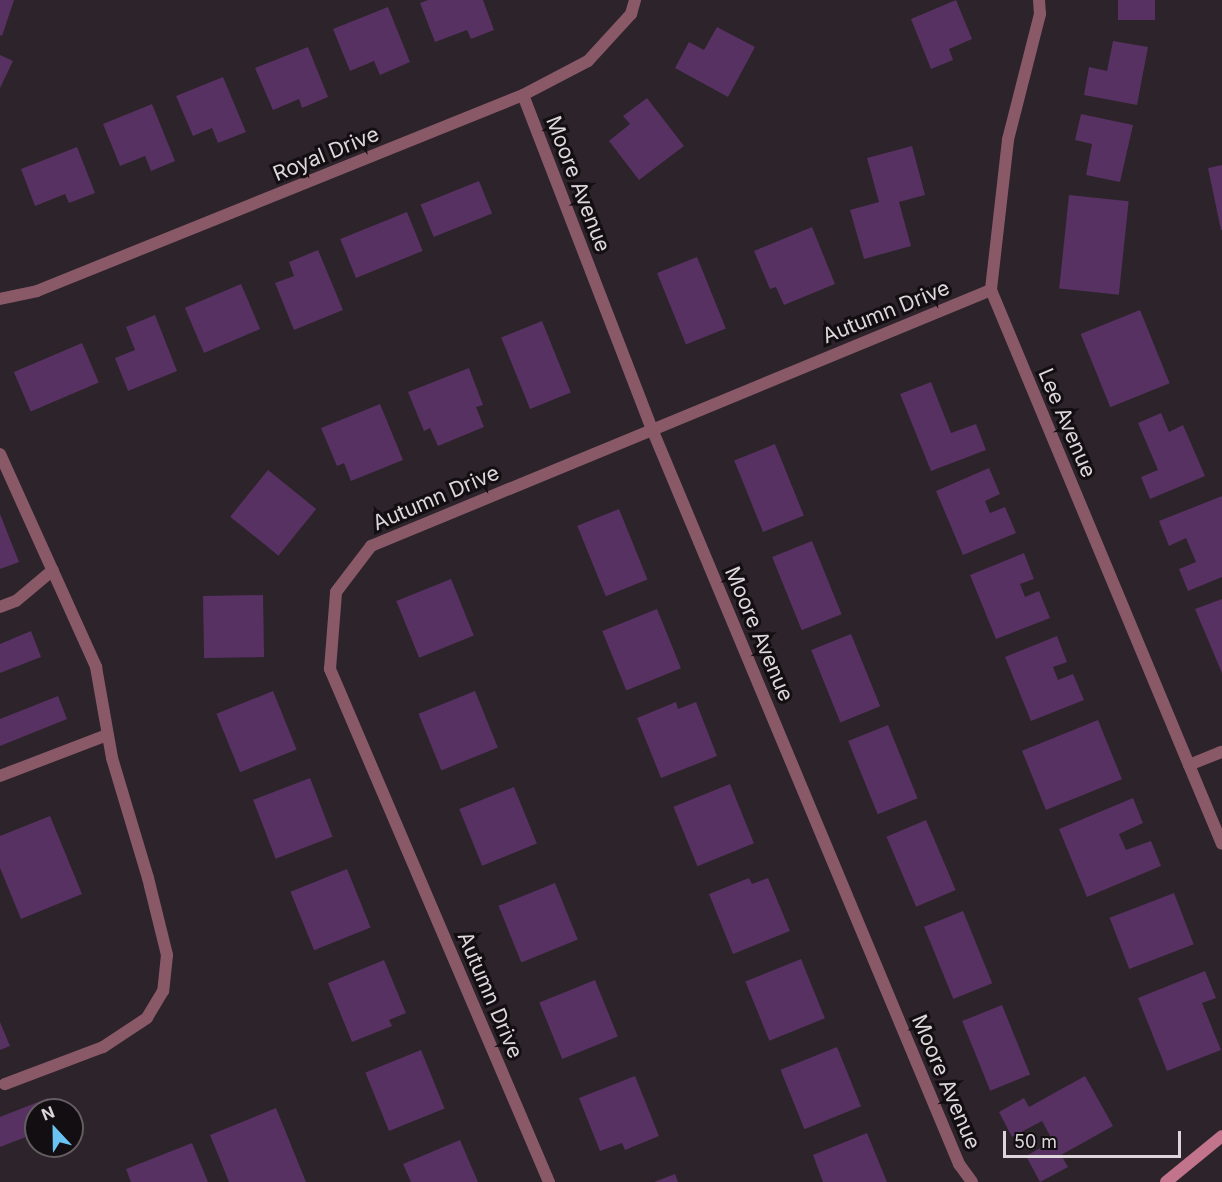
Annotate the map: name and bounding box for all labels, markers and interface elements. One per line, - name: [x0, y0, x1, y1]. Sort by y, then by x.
- street label: Moore Avenue: [541, 112, 615, 256]
- street label: Royal Drive: [269, 121, 383, 187]
- street label: Autumn Drive: [819, 275, 953, 349]
- street label: Lee Avenue: [1033, 365, 1101, 481]
- street label: Autumn Drive: [369, 460, 503, 536]
- street label: Moore Avenue: [719, 563, 799, 705]
- street label: Autumn Drive: [452, 928, 528, 1062]
- street label: Moore Avenue: [906, 1011, 986, 1153]
- north arrow: [24, 1098, 84, 1158]
- text: N: [39, 1102, 57, 1125]
- scale bar: [1006, 1119, 1184, 1157]
- text: 50 m: [1014, 1131, 1057, 1152]

